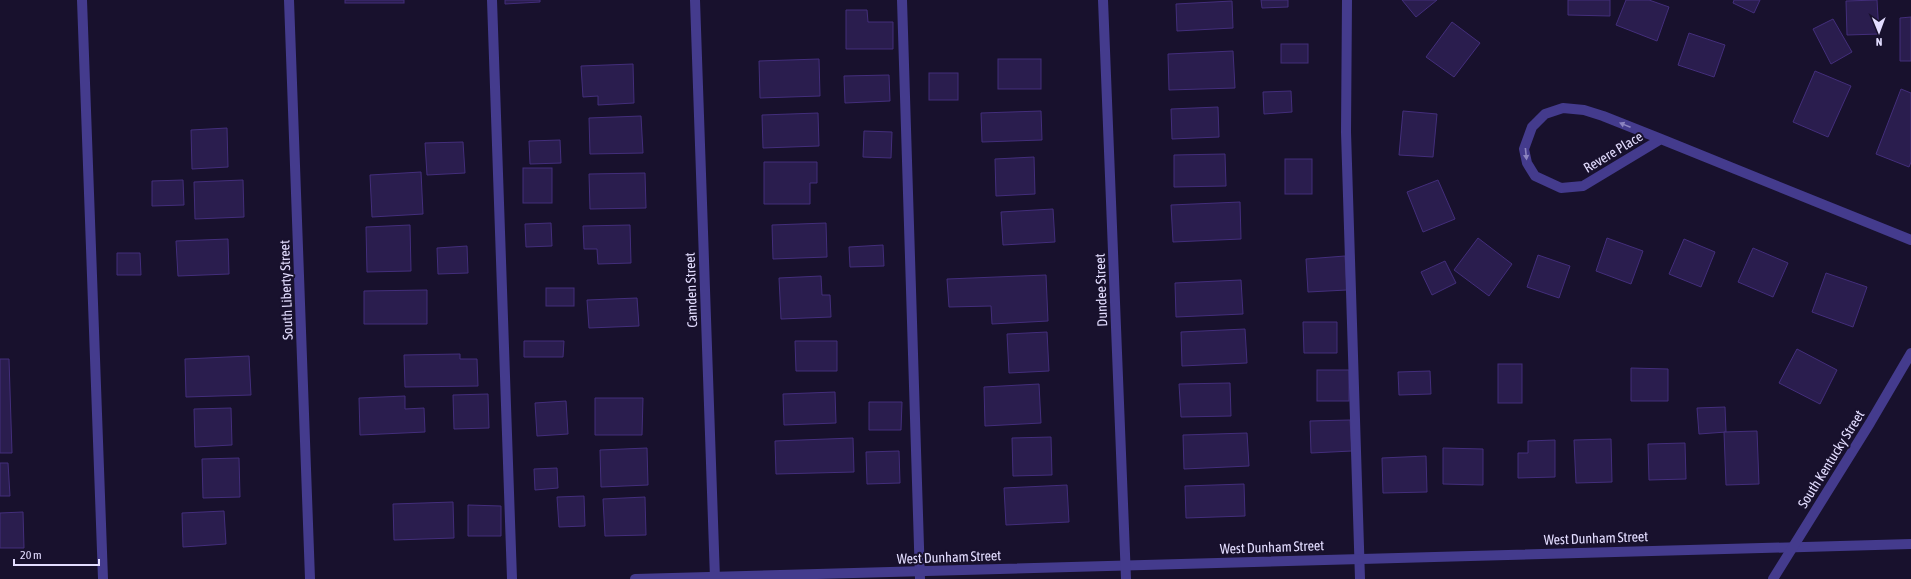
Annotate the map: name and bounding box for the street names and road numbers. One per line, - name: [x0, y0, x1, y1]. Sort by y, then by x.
- street label: Revere Place: [1580, 128, 1646, 176]
- street label: South Liberty Street: [276, 240, 296, 340]
- street label: Camden Street: [682, 252, 700, 328]
- street label: Dundee Street: [1092, 253, 1110, 327]
- street label: South Kentucky Street: [1794, 407, 1868, 511]
- street label: West Dunham Street: [1544, 528, 1648, 548]
- street label: West Dunham Street: [1220, 537, 1324, 557]
- street label: West Dunham Street: [897, 547, 1001, 567]

